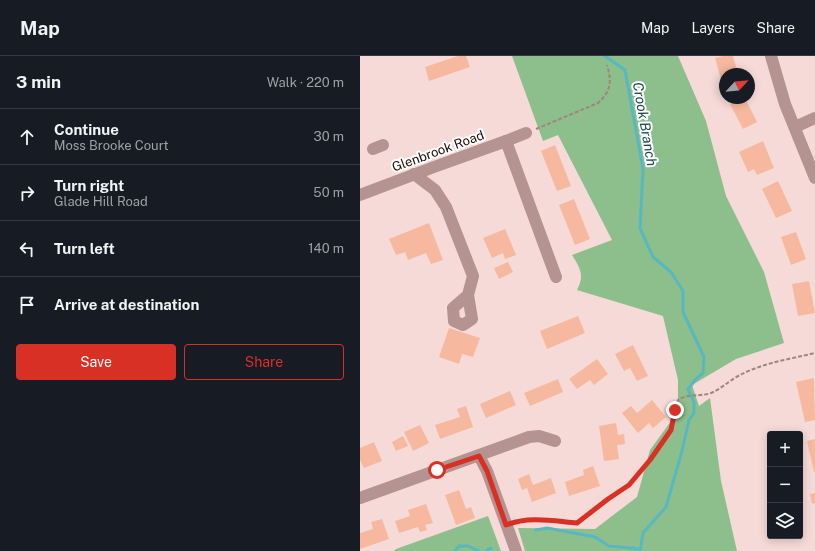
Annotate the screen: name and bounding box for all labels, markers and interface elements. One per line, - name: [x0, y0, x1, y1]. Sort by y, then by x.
- text: Map: [20, 17, 60, 39]
- text: Map: [641, 20, 669, 36]
- text: Layers: [691, 20, 735, 36]
- text: Share: [757, 20, 795, 36]
- north arrow: [719, 68, 755, 104]
- text: 3 min: [16, 72, 61, 92]
- text: Walk · 220 m: [267, 75, 344, 90]
- water label: Crook Branch: [630, 81, 660, 167]
- text: Continue: [54, 121, 119, 138]
- icon: ahead: [16, 126, 38, 148]
- street label: Glenbrook Road: [390, 127, 486, 175]
- text: 30 m: [314, 129, 344, 144]
- text: Moss Brooke Court: [54, 138, 169, 153]
- text: Turn right: [54, 177, 124, 194]
- icon: right: [16, 182, 38, 204]
- text: 50 m: [313, 185, 344, 200]
- text: Glade Hill Road: [54, 194, 148, 209]
- icon: left: [16, 238, 38, 260]
- text: Turn left: [54, 240, 115, 257]
- text: 140 m: [308, 241, 344, 256]
- icon: arrive: [16, 294, 38, 316]
- text: Arrive at destination: [54, 296, 199, 313]
- button: Save: [16, 344, 176, 380]
- button: Share: [184, 344, 344, 380]
- route end: [666, 401, 684, 419]
- map controls: [767, 431, 803, 539]
- button: +: [767, 431, 803, 467]
- route start: [428, 461, 446, 479]
- button: −: [767, 467, 803, 503]
- button: layers: [767, 503, 803, 539]

